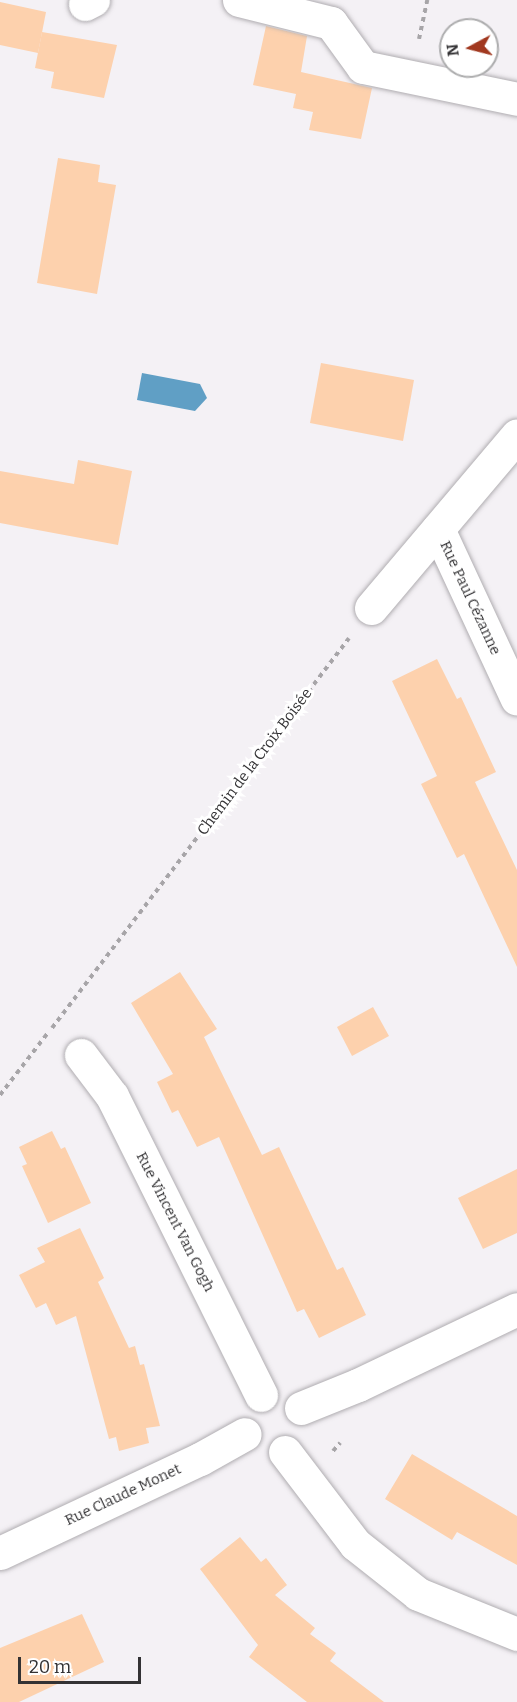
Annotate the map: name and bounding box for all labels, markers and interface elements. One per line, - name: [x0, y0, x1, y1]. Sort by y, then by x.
- north arrow: [439, 18, 499, 78]
- text: N: [442, 43, 463, 57]
- street label: Rue Paul Cézanne: [436, 538, 504, 658]
- street label: Chemin de la Croix Boisée: [194, 685, 316, 839]
- street label: Rue Vincent Van Gogh: [132, 1149, 218, 1295]
- street label: Rue Claude Monet: [62, 1460, 184, 1530]
- scale bar: [21, 1645, 144, 1683]
- text: 20 m: [29, 1656, 71, 1678]

